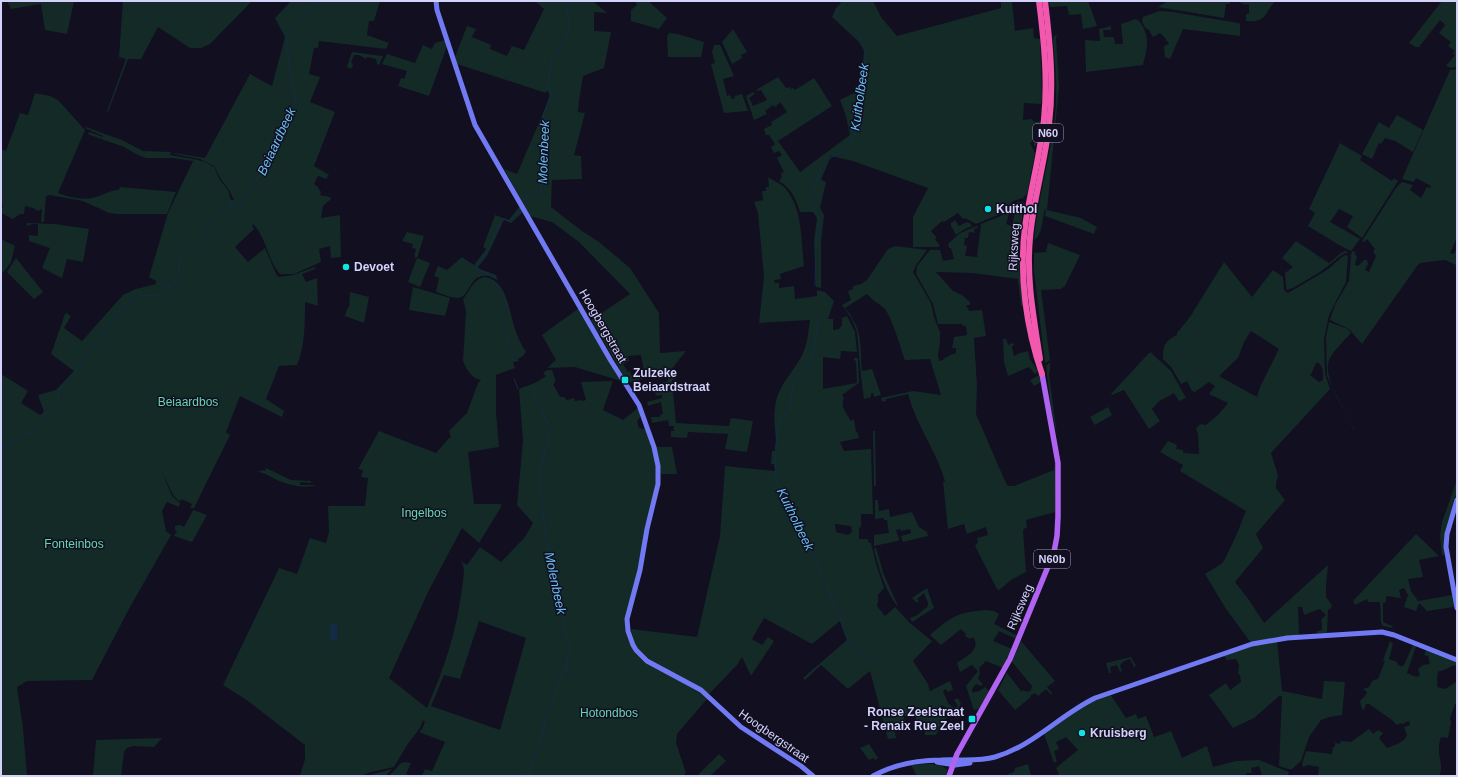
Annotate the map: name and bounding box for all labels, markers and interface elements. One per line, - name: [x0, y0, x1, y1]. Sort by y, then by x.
- water label: Kuitholbeek: [847, 61, 872, 132]
- water label: Beiaardbeek: [254, 104, 299, 177]
- water label: Molenbeek: [535, 118, 552, 184]
- road number: N60: [1033, 124, 1063, 142]
- place label: Kuithol: [996, 202, 1037, 216]
- marker: Kuithol: [983, 204, 993, 214]
- street label: Rijksweg: [1006, 223, 1022, 271]
- place label: Devoet: [354, 260, 394, 274]
- marker: Devoet: [341, 262, 351, 272]
- street label: Hoogbergstraat: [576, 287, 630, 366]
- place label: Zulzeke Beiaardstraat: [633, 366, 710, 394]
- marker: Zulzeke Beiaardstraat: [620, 375, 630, 385]
- park label: Beiaardbos: [158, 395, 218, 409]
- water label: Kuitholbeek: [774, 485, 818, 554]
- park label: Ingelbos: [401, 506, 447, 520]
- park label: Fonteinbos: [44, 537, 104, 551]
- water label: Molenbeek: [542, 550, 570, 617]
- road number: N60b: [1034, 550, 1070, 568]
- street label: Rijksweg: [1004, 582, 1036, 632]
- place label: Ronse Zeelstraat - Renaix Rue Zeel: [864, 705, 964, 733]
- park label: Hotondbos: [580, 706, 638, 720]
- street label: Hoogbergstraat: [736, 707, 812, 766]
- marker: Ronse Zeelstraat - Renaix Rue Zeel: [967, 714, 977, 724]
- place label: Kruisberg: [1090, 726, 1147, 740]
- marker: Kruisberg: [1077, 728, 1087, 738]

